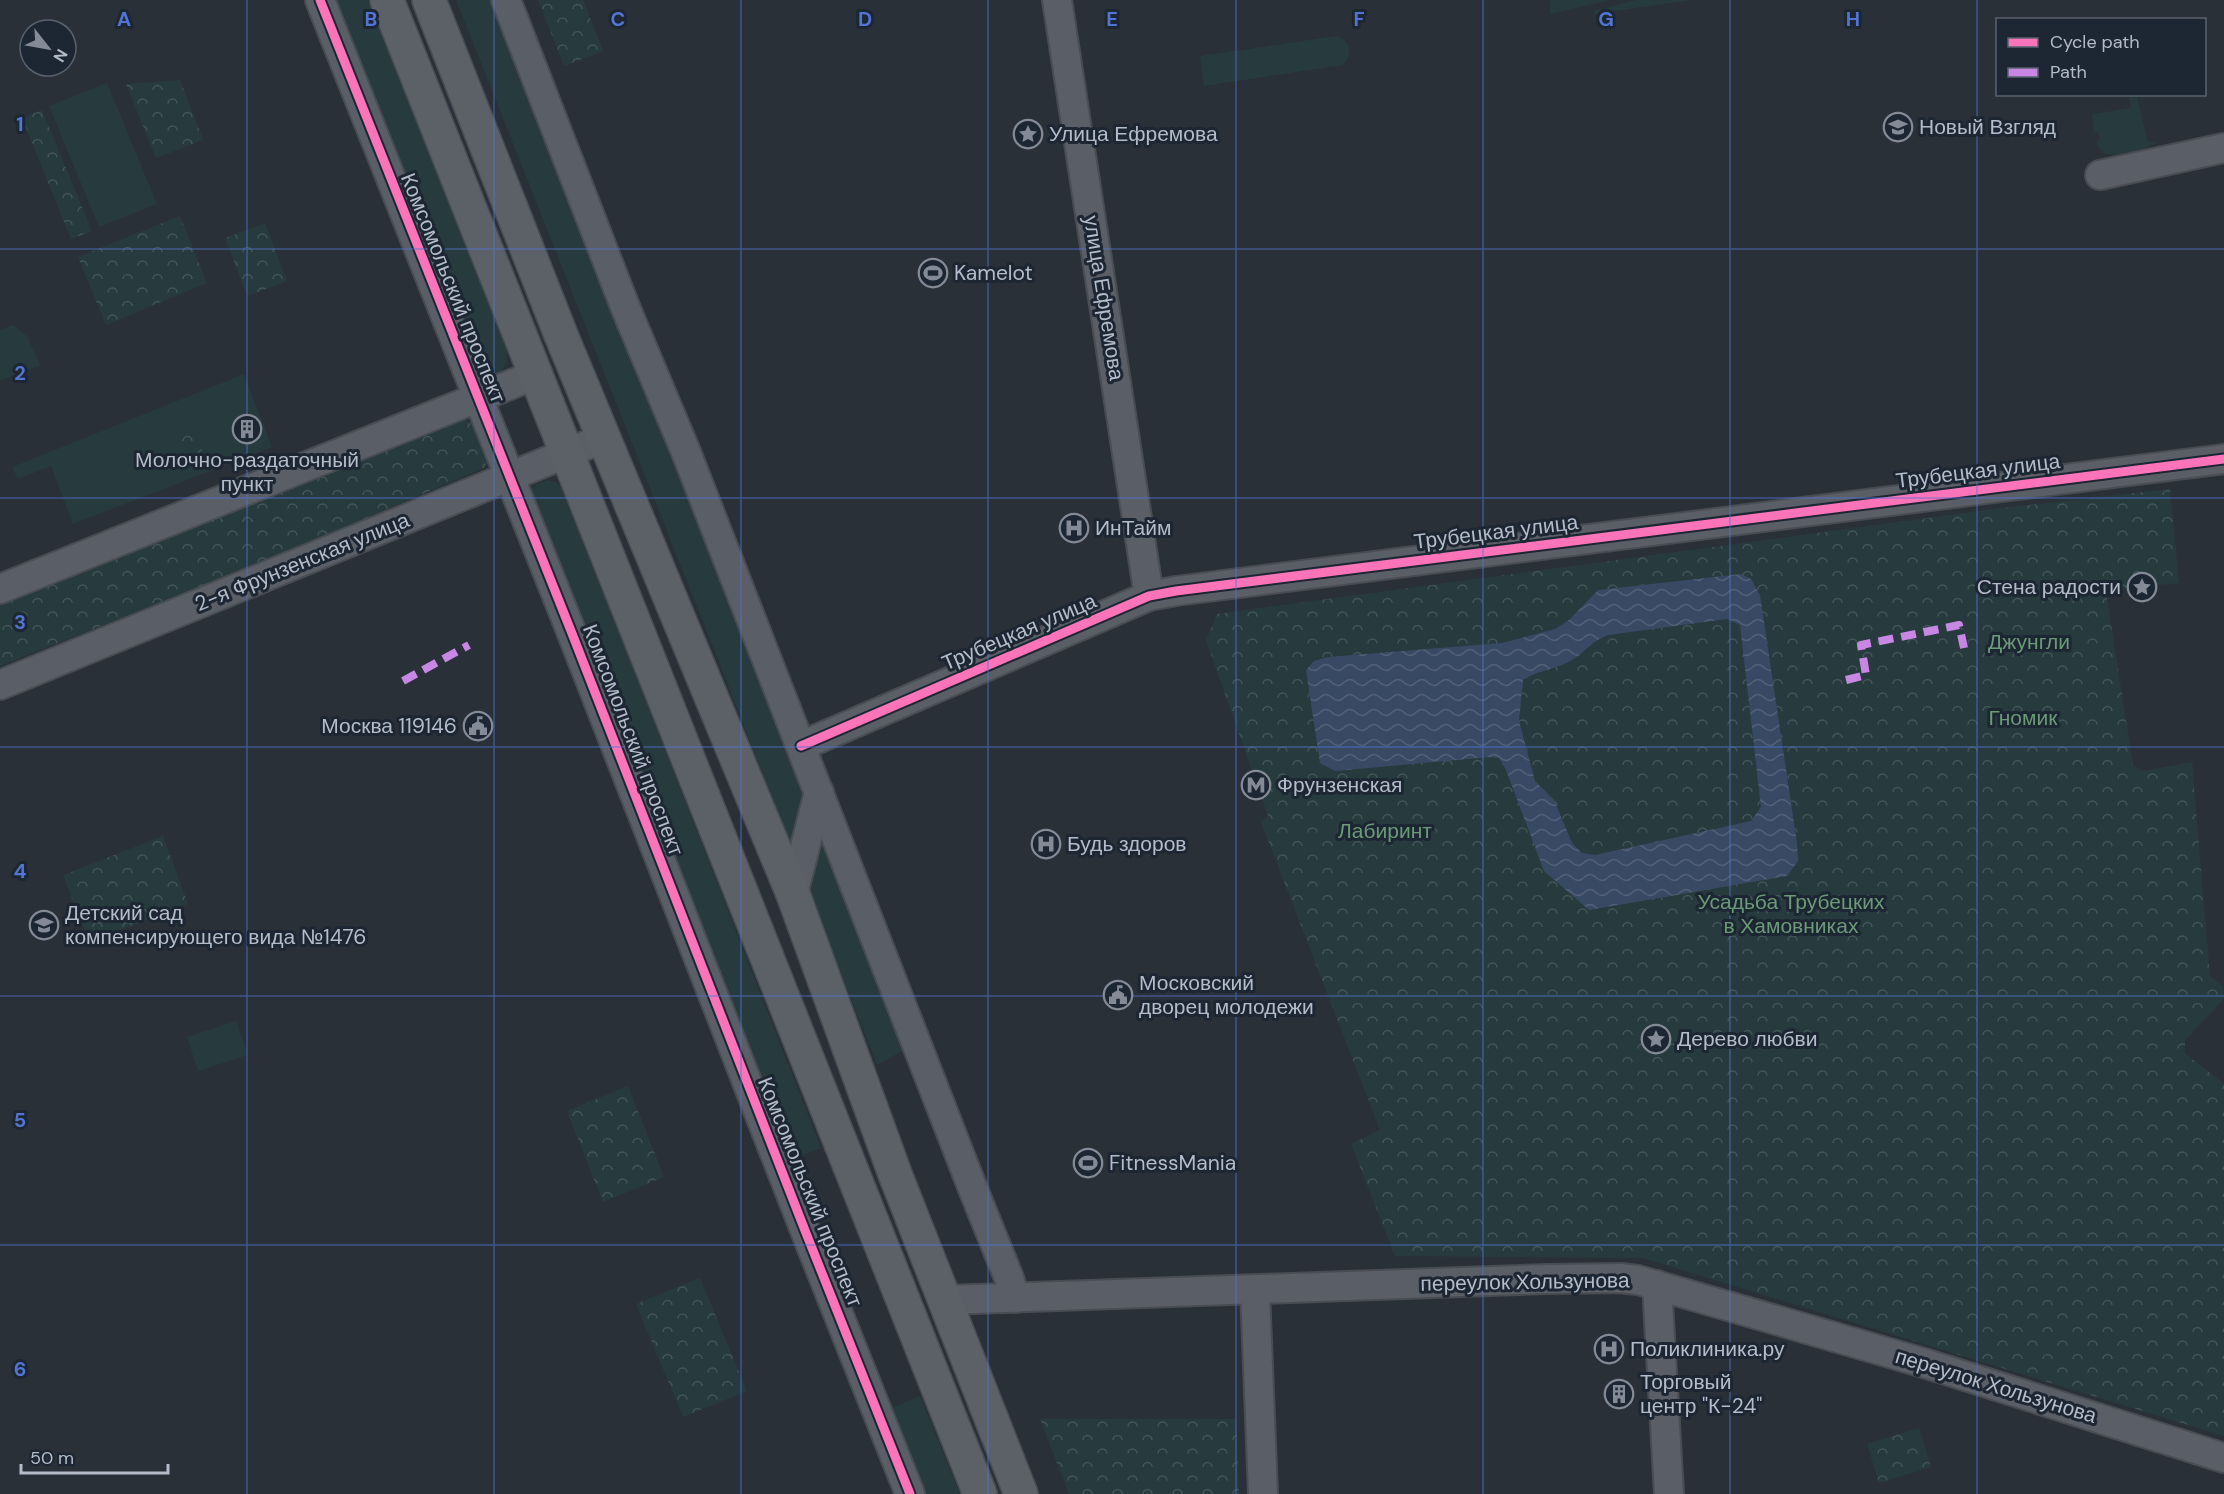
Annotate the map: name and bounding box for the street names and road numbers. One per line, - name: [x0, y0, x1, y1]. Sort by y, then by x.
- street label: Комсомольский проспект: [394, 169, 512, 407]
- street label: улица Ефремова: [1077, 213, 1131, 383]
- street label: Трубецкая улица: [1894, 447, 2062, 495]
- street label: 2-я Фрунзенская улица: [191, 506, 414, 618]
- street label: Трубецкая улица: [1412, 508, 1580, 556]
- street label: Трубецкая улица: [937, 587, 1101, 677]
- street label: Комсомольский проспект: [576, 620, 690, 860]
- street label: Комсомольский проспект: [751, 1073, 869, 1311]
- street label: переулок Хользунова: [1420, 1266, 1630, 1298]
- street label: переулок Хользунова: [1892, 1342, 2100, 1430]

